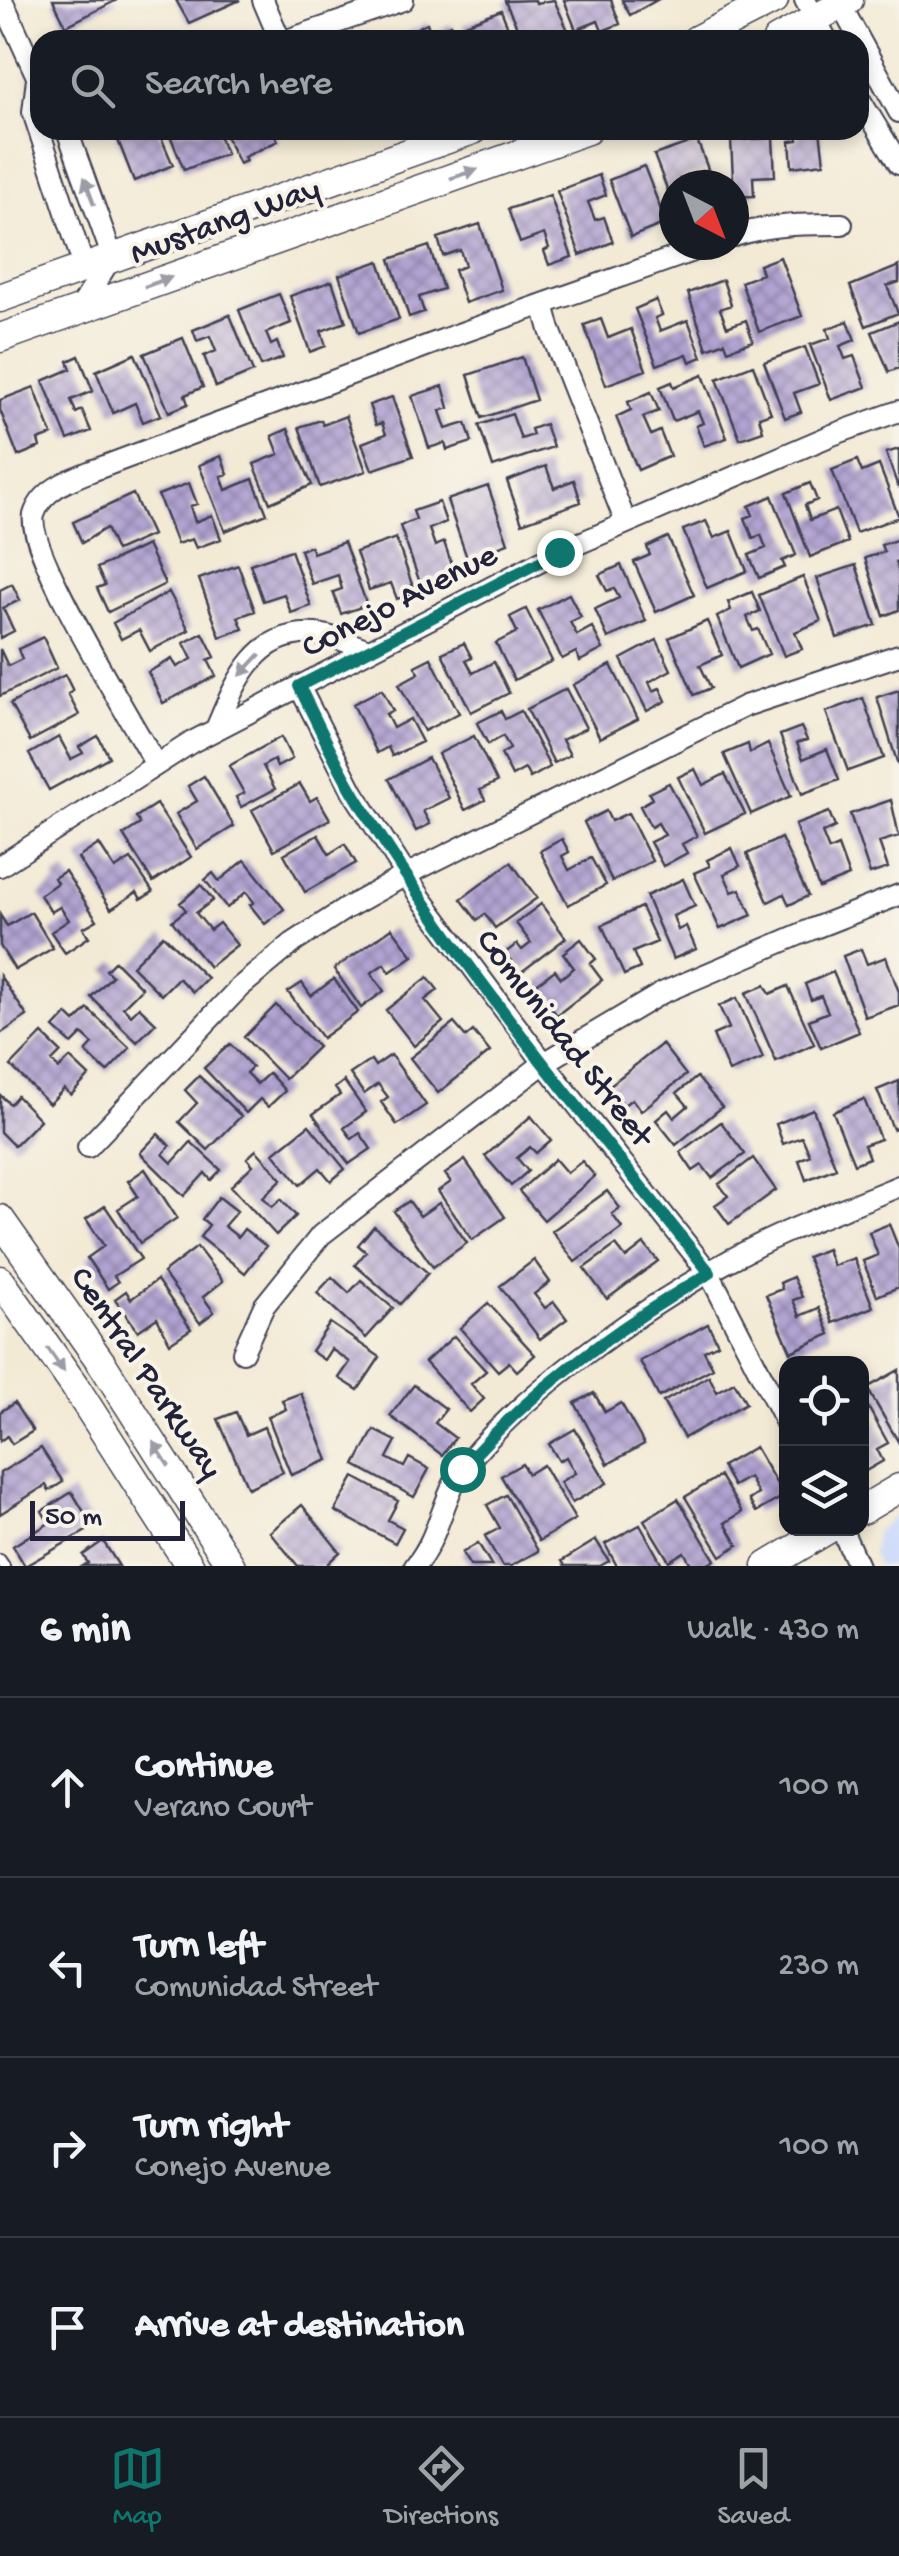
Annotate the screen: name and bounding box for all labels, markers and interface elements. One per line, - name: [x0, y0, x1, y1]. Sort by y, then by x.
- search box: [30, 30, 869, 140]
- icon: search: [65, 58, 120, 113]
- text: Search here: [145, 63, 332, 107]
- one-way arrow: [450, 166, 480, 181]
- street label: Mustang Way: [126, 170, 326, 276]
- north arrow: [659, 170, 749, 260]
- one-way arrow: [81, 175, 96, 205]
- one-way arrow: [143, 274, 173, 289]
- route end: [537, 530, 583, 576]
- street label: Conejo Avenue: [296, 536, 506, 670]
- one-way arrow: [239, 652, 261, 677]
- street label: Comunidad Street: [465, 922, 662, 1158]
- street label: Central Parkway: [59, 1261, 230, 1488]
- one-way arrow: [46, 1347, 65, 1373]
- map controls: [779, 1356, 869, 1536]
- button: locate: [779, 1356, 869, 1446]
- one-way arrow: [152, 1440, 170, 1468]
- button: layers: [779, 1446, 869, 1536]
- route start: [440, 1447, 486, 1493]
- scale bar: [30, 1496, 185, 1540]
- text: 50 m: [45, 1502, 102, 1535]
- text: 6 min: [40, 1607, 130, 1656]
- text: Walk · 430 m: [687, 1612, 859, 1650]
- text: Continue: [135, 1746, 273, 1790]
- icon: ahead: [40, 1760, 95, 1815]
- text: 100 m: [779, 1768, 859, 1806]
- text: Verano Court: [135, 1790, 311, 1828]
- text: Turn left: [135, 1926, 263, 1970]
- icon: left: [40, 1940, 95, 1995]
- text: 230 m: [778, 1948, 859, 1986]
- text: Comunidad Street: [135, 1970, 377, 2008]
- text: Turn right: [135, 2106, 287, 2150]
- icon: right: [40, 2120, 95, 2175]
- text: 100 m: [779, 2128, 859, 2166]
- text: Conejo Avenue: [135, 2150, 330, 2188]
- icon: arrive: [40, 2300, 95, 2355]
- text: Arrive at destination: [135, 2305, 464, 2349]
- tab: Map: [110, 2441, 165, 2534]
- tab: Directions: [384, 2441, 498, 2534]
- tab: Saved: [717, 2441, 789, 2534]

